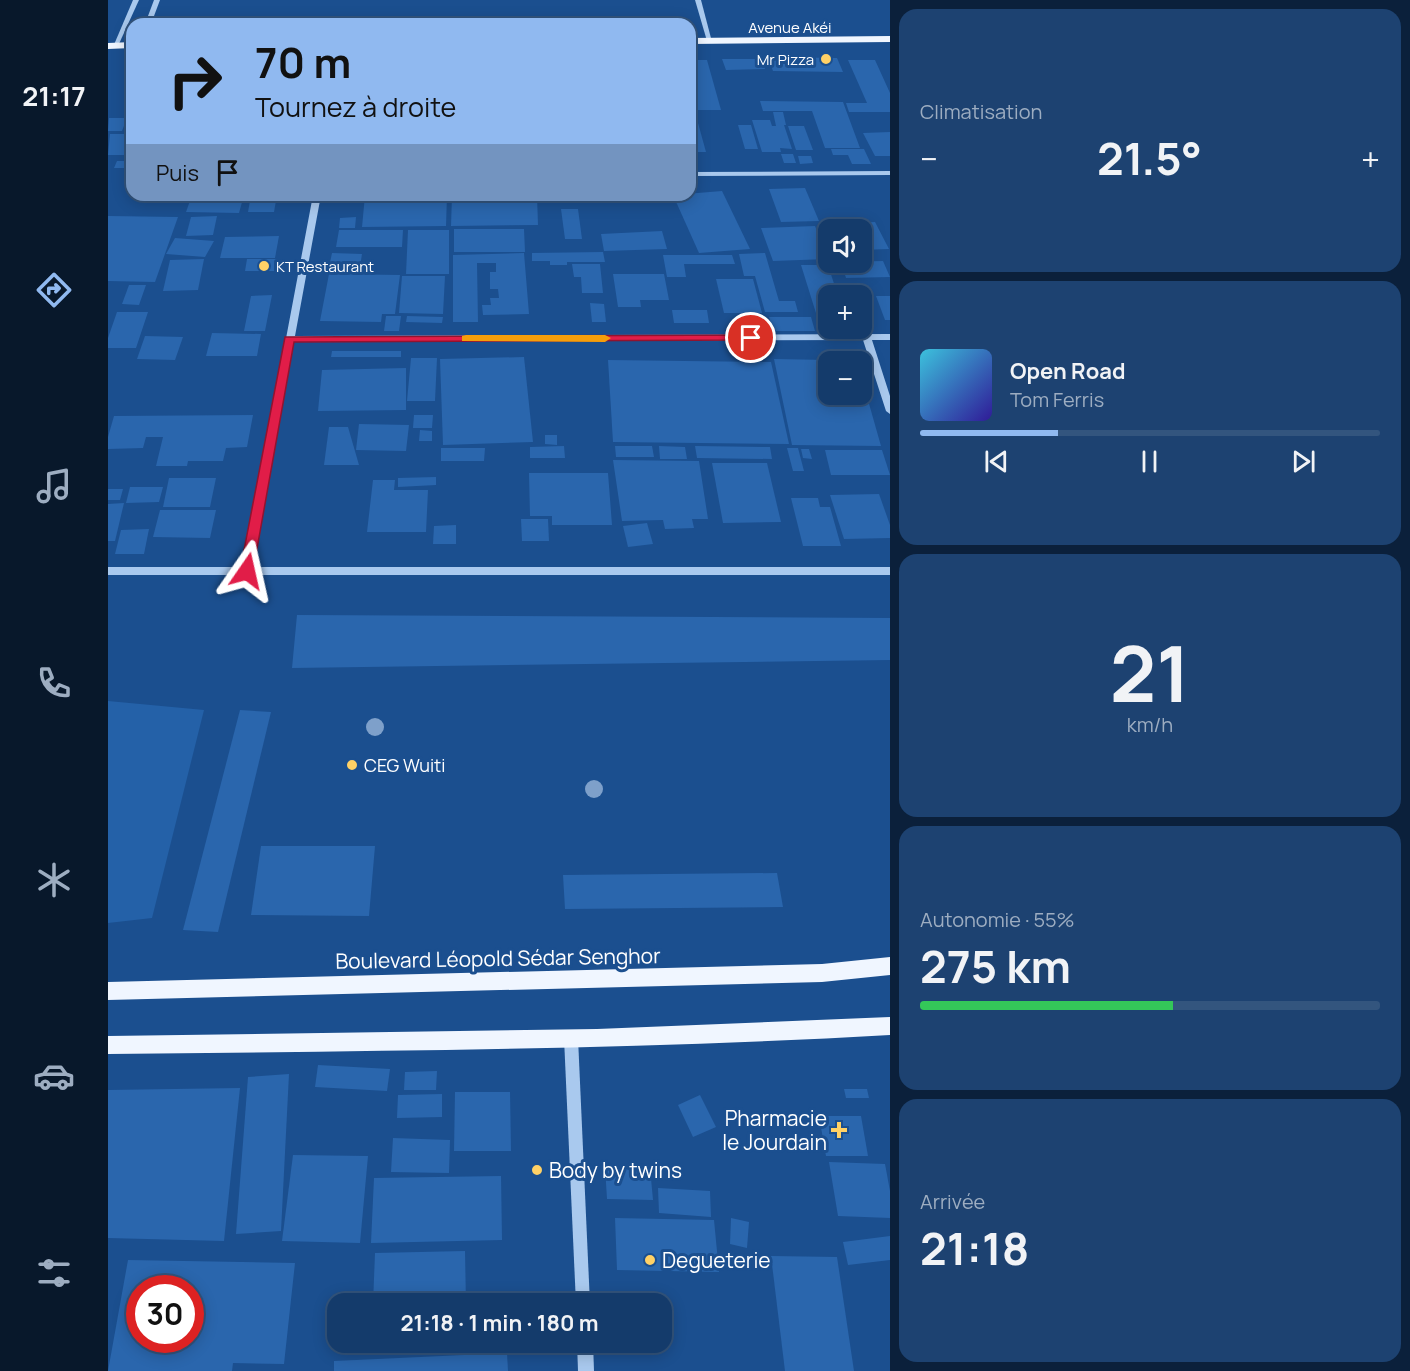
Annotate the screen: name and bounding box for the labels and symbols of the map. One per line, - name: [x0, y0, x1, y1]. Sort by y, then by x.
- street label: Avenue Akéi: [748, 17, 832, 38]
- place label: Mr Pizza: [757, 49, 814, 70]
- marker: Mr Pizza: [819, 52, 833, 66]
- place label: KT Restaurant: [276, 256, 374, 277]
- marker: KT Restaurant: [257, 259, 271, 273]
- pin: [725, 312, 776, 363]
- position arrow: [215, 539, 279, 603]
- place label: CEG Wuiti: [364, 753, 446, 777]
- marker: CEG Wuiti: [345, 758, 359, 772]
- street label: Boulevard Léopold Sédar Senghor: [335, 941, 661, 975]
- place label: Pharmacie le Jourdain: [722, 1104, 827, 1156]
- marker: Pharmacie le Jourdain: [832, 1123, 846, 1137]
- place label: Body by twins: [549, 1156, 682, 1184]
- marker: Body by twins: [530, 1163, 544, 1177]
- place label: Degueterie: [662, 1246, 771, 1274]
- marker: Degueterie: [643, 1253, 657, 1267]
- speed limit sign: 30: [126, 1275, 204, 1353]

